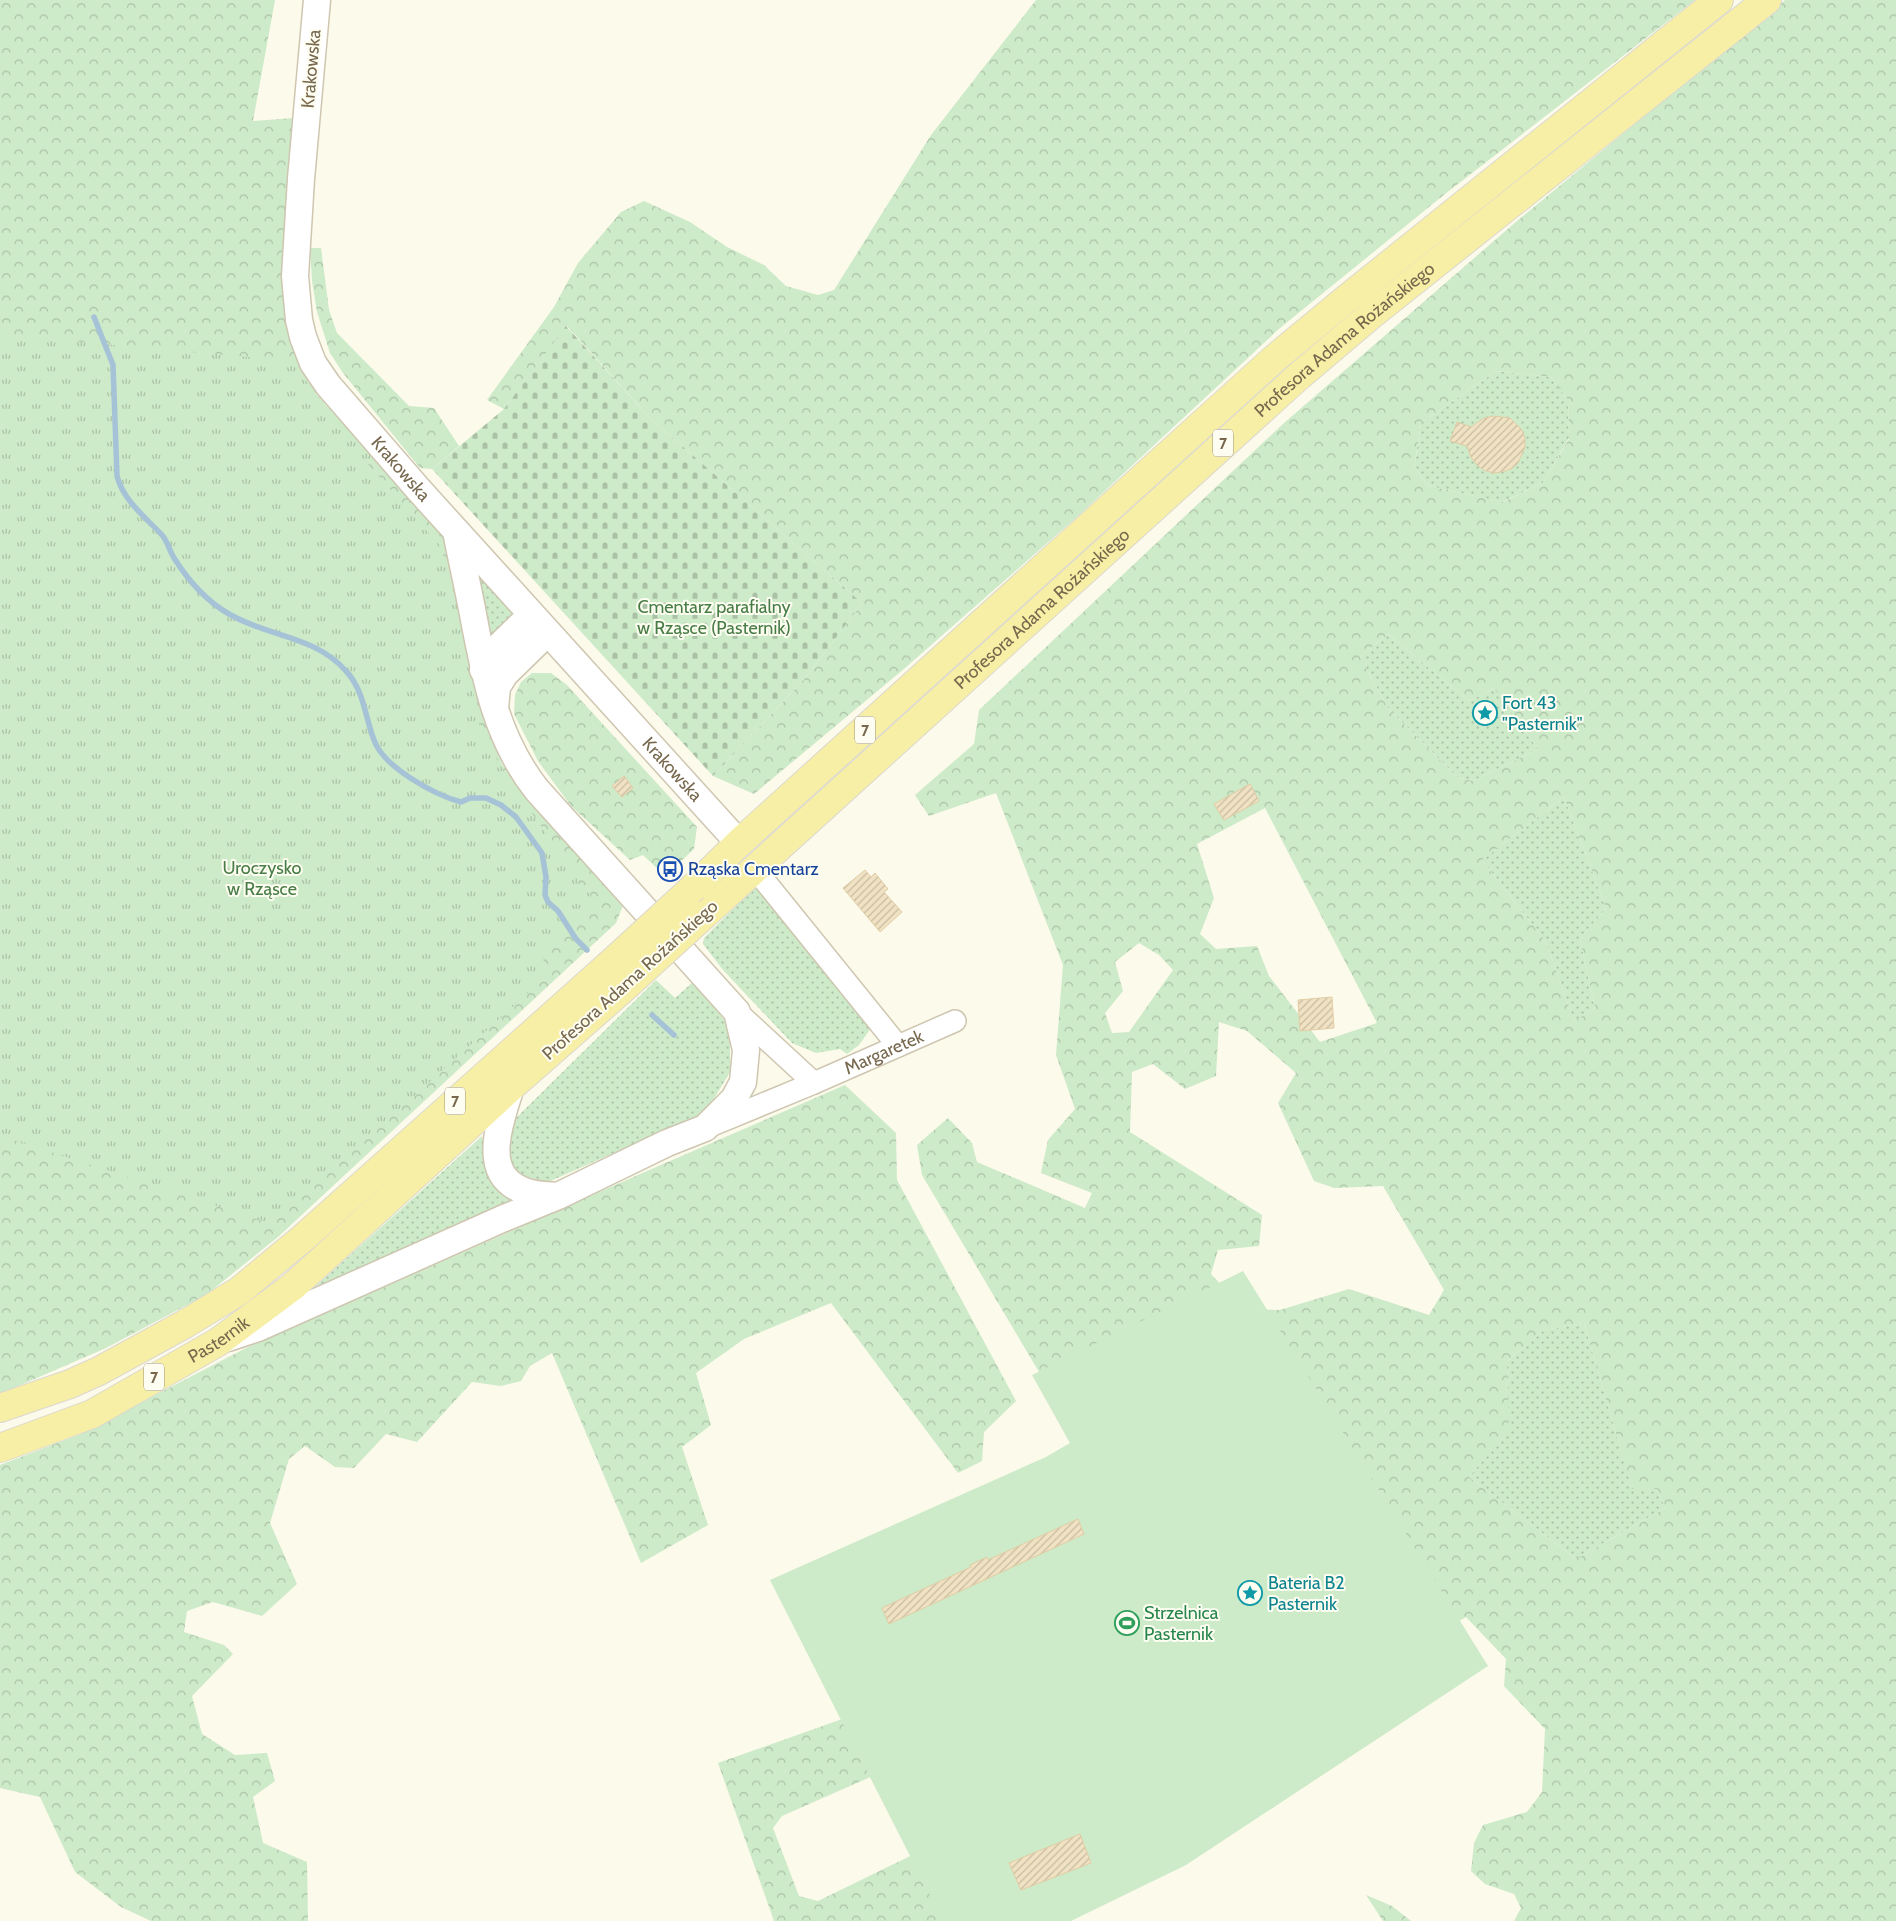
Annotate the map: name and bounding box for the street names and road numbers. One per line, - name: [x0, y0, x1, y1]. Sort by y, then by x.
- street label: Krakowska: [297, 28, 325, 109]
- street label: Profesora Adama Rożańskiego: [1250, 258, 1439, 422]
- road number: 7: [1213, 429, 1233, 456]
- street label: Krakowska: [366, 432, 435, 506]
- street label: Profesora Adama Rożańskiego: [950, 524, 1134, 694]
- road number: 7: [855, 716, 875, 744]
- street label: Krakowska: [638, 733, 707, 806]
- street label: Profesora Adama Rożańskiego: [538, 895, 723, 1065]
- street label: Margaretek: [841, 1025, 928, 1079]
- road number: 7: [445, 1088, 465, 1114]
- street label: Pasternik: [184, 1311, 254, 1368]
- road number: 7: [144, 1364, 164, 1390]

